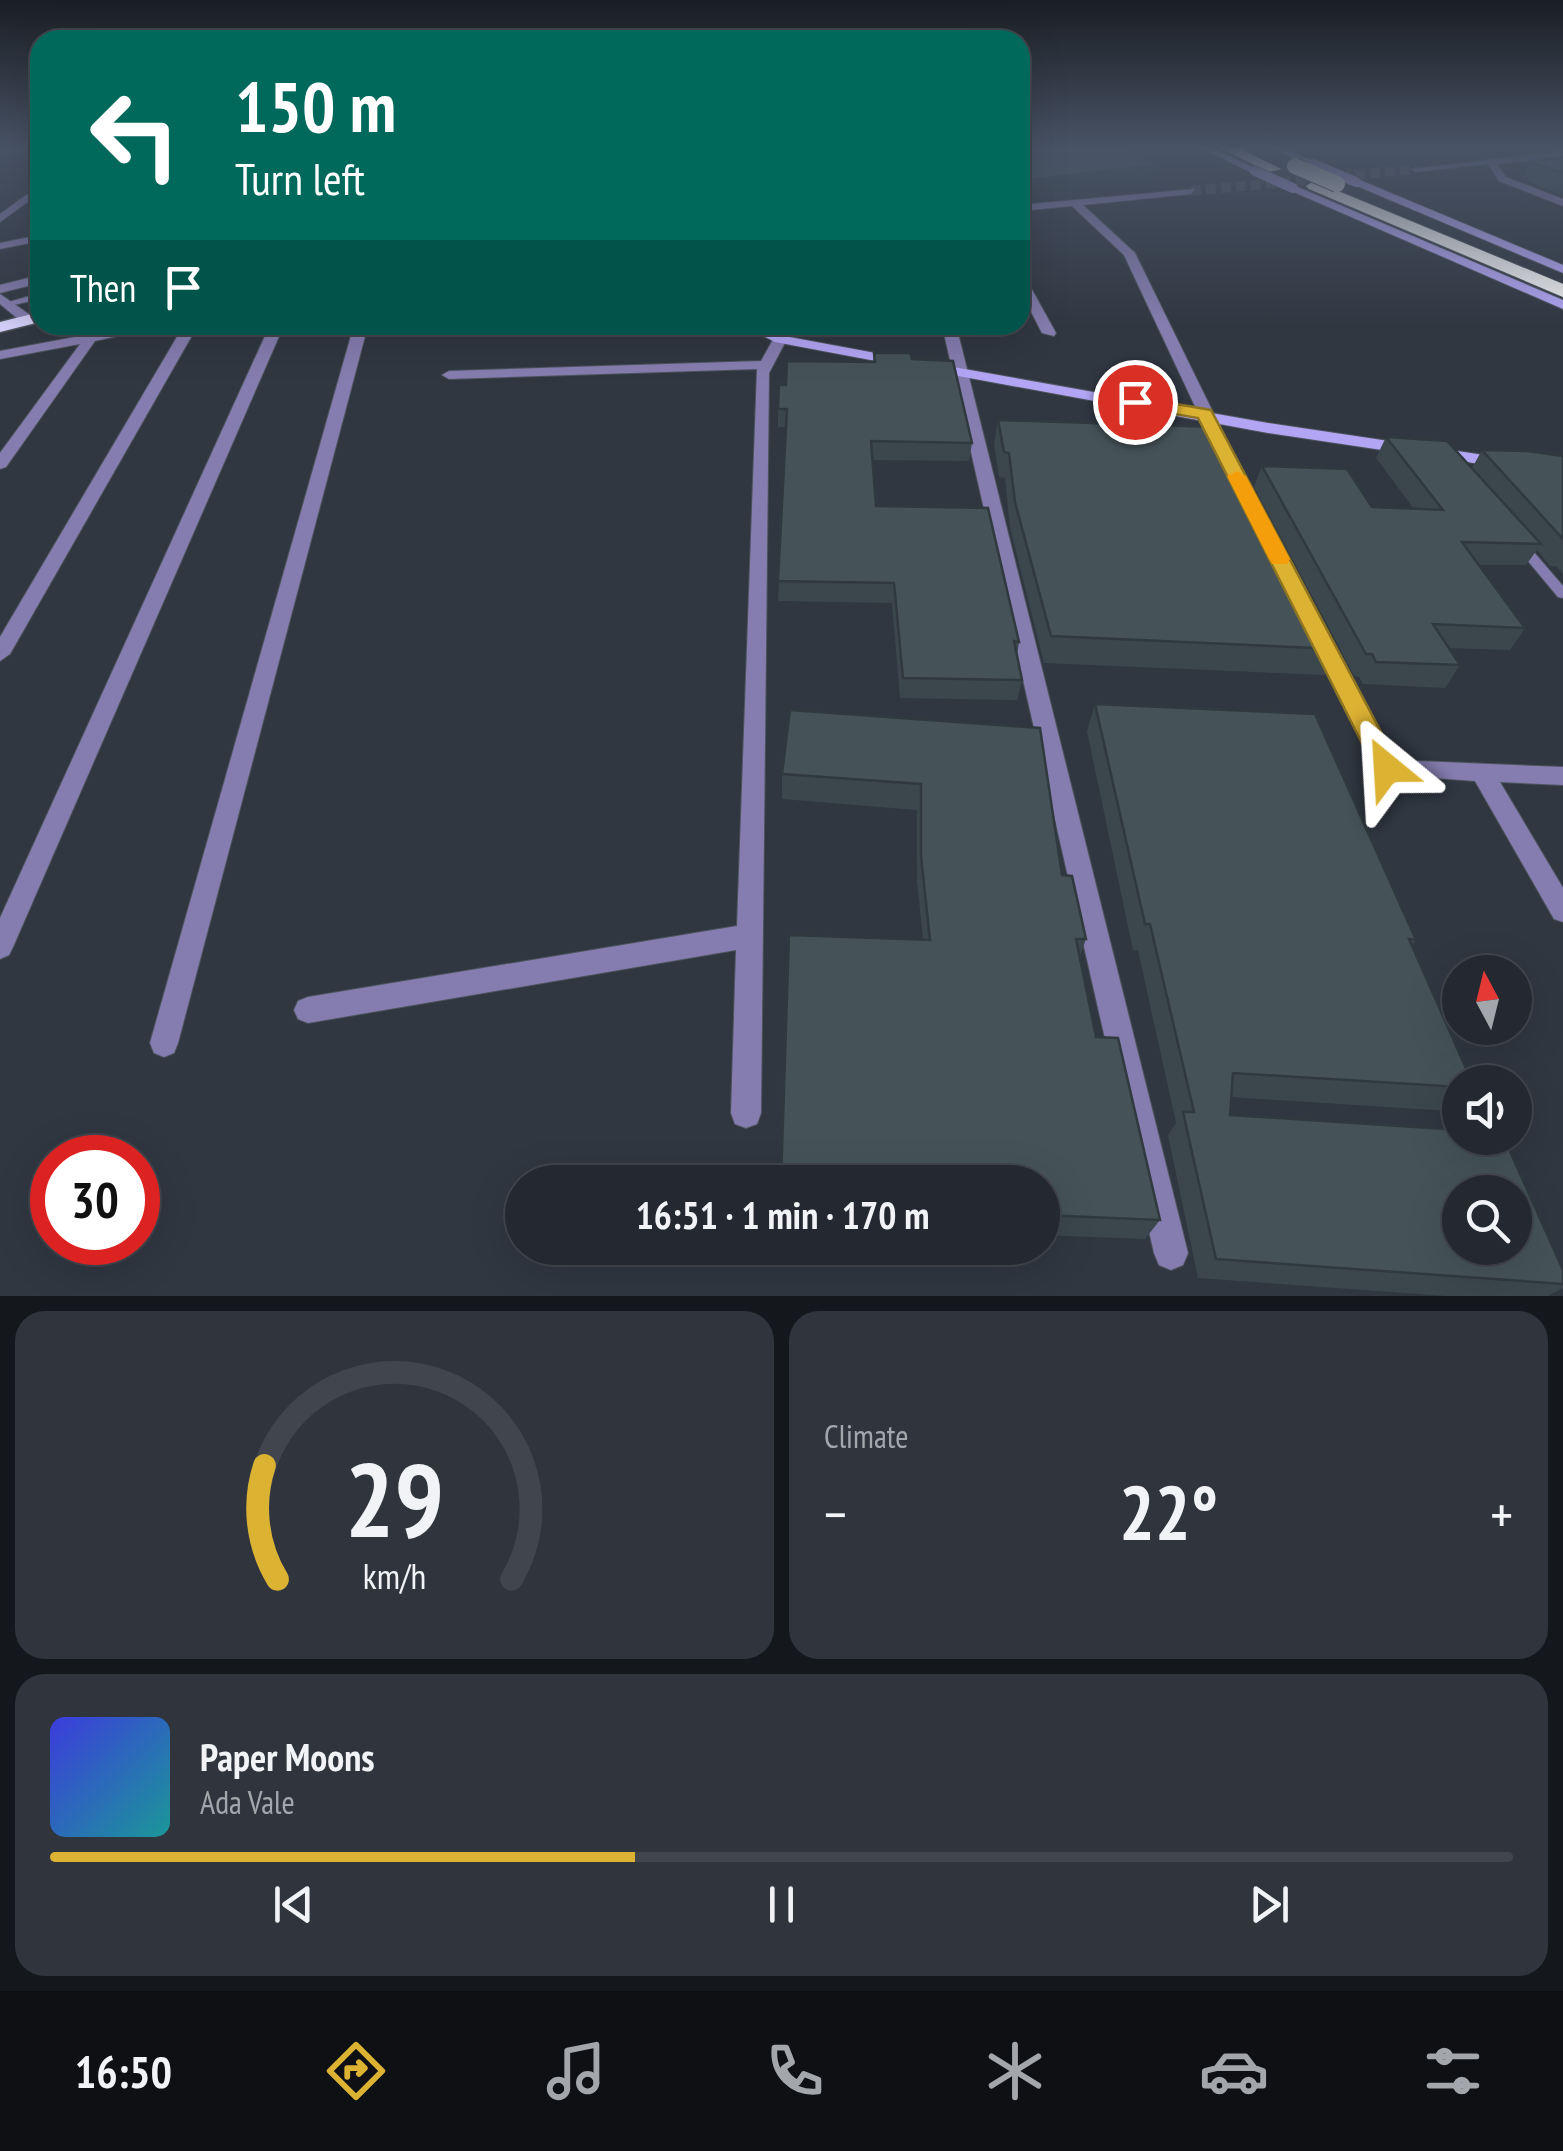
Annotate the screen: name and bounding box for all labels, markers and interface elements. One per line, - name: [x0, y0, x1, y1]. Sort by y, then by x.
- text: 150 m: [235, 61, 396, 151]
- icon: left: [70, 70, 200, 200]
- text: Turn left: [235, 149, 365, 207]
- icon: arrive: [156, 260, 211, 315]
- text: Then: [70, 263, 136, 312]
- pin: [1093, 360, 1178, 445]
- icon: arrive: [1108, 375, 1163, 430]
- position arrow: [1335, 716, 1439, 820]
- north arrow: [1442, 955, 1532, 1045]
- map controls: [1442, 955, 1532, 1265]
- button: sound: [1442, 1065, 1532, 1155]
- speed limit sign: 30: [30, 1135, 160, 1265]
- button: search: [1442, 1175, 1532, 1265]
- text: 16:51 · 1 min · 170 m: [636, 1190, 929, 1239]
- text: Climate: [824, 1415, 908, 1457]
- text: 29: [345, 1431, 444, 1566]
- text: 22°: [1119, 1464, 1218, 1561]
- text: −: [824, 1478, 847, 1549]
- text: +: [1490, 1478, 1513, 1549]
- text: km/h: [363, 1553, 426, 1599]
- text: Paper Moons: [200, 1732, 375, 1781]
- text: Ada Vale: [200, 1781, 295, 1823]
- icon: previous: [266, 1877, 321, 1932]
- icon: pause: [754, 1877, 809, 1932]
- icon: next: [1242, 1877, 1297, 1932]
- icon: directions: [321, 2036, 391, 2106]
- icon: music: [541, 2036, 611, 2106]
- icon: phone: [760, 2036, 830, 2106]
- icon: climate: [980, 2036, 1050, 2106]
- icon: car: [1199, 2036, 1269, 2106]
- icon: filters: [1418, 2036, 1488, 2106]
- text: 16:50: [75, 2042, 172, 2100]

